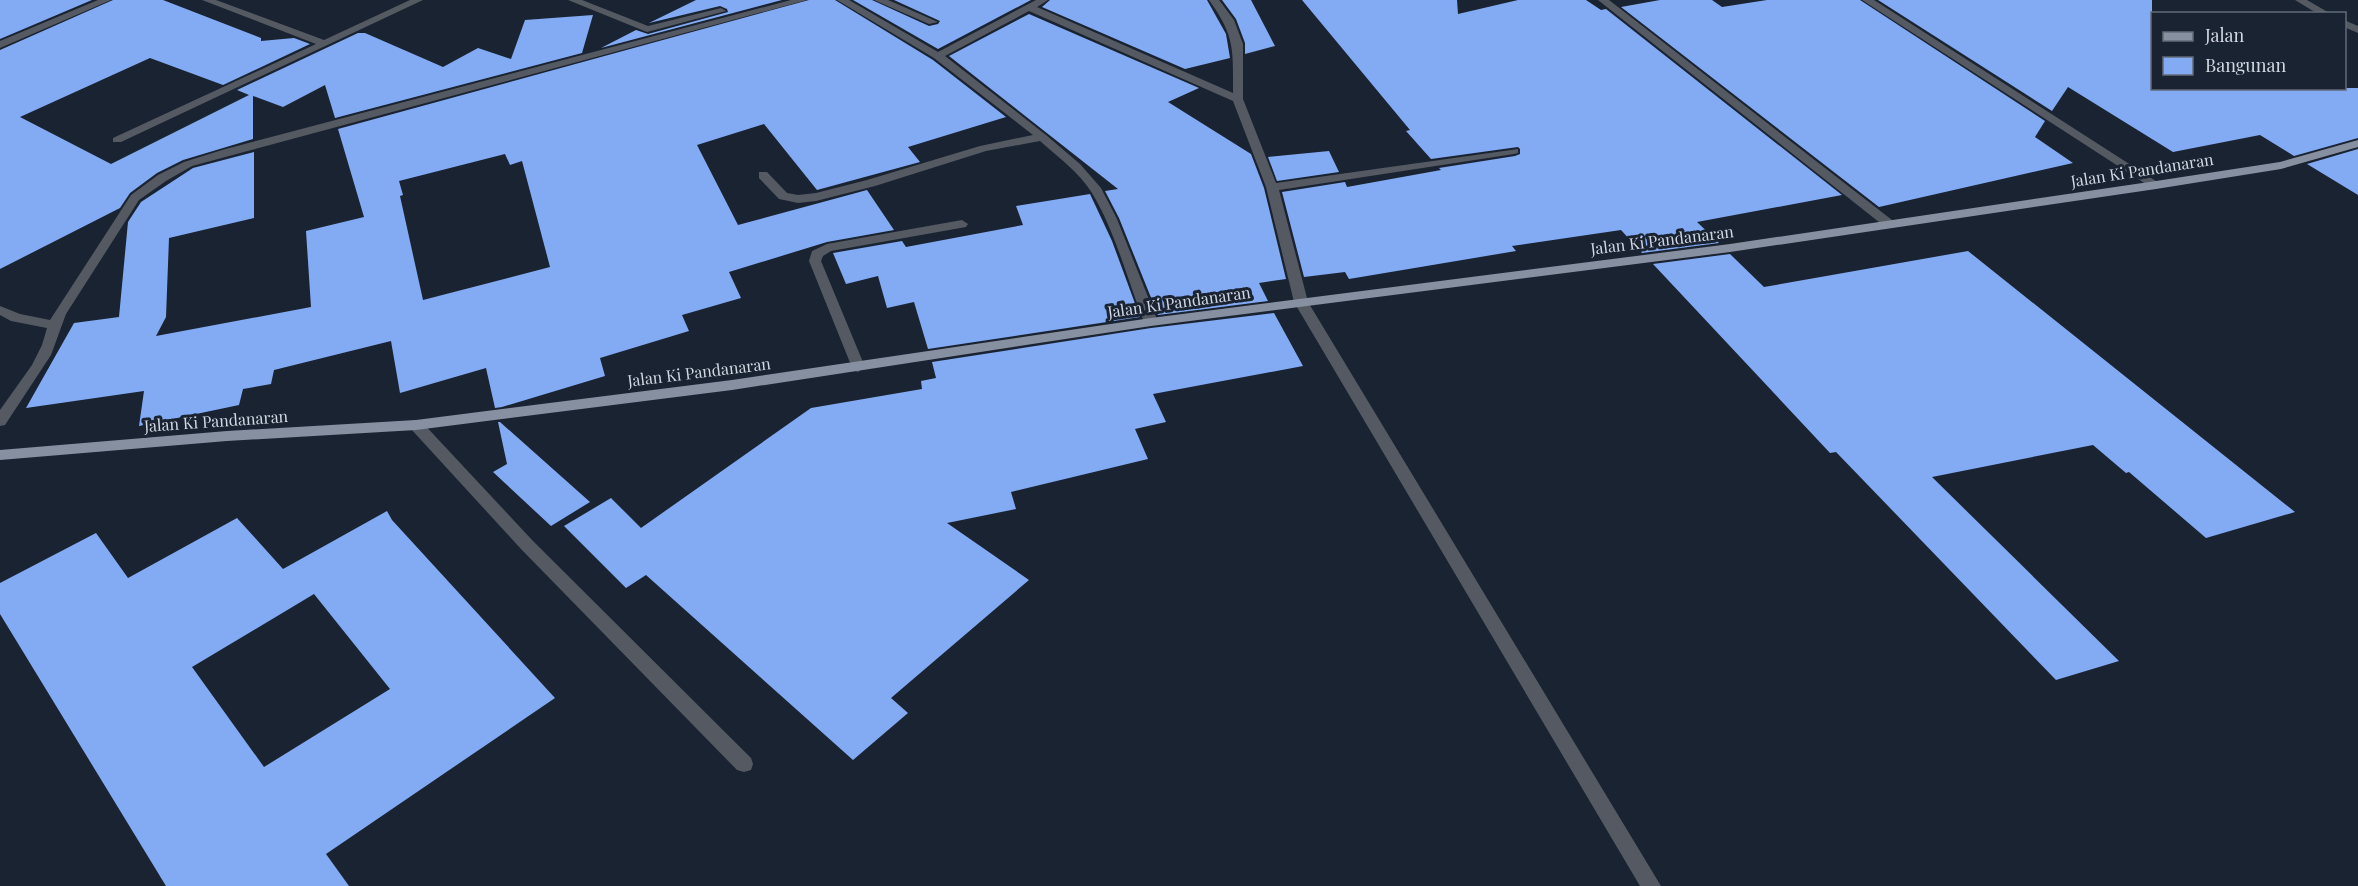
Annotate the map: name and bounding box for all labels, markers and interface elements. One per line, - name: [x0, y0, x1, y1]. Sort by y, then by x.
- legend: [2151, 12, 2346, 90]
- text: Jalan: [2204, 23, 2245, 47]
- text: Bangunan: [2205, 53, 2286, 77]
- street label: Jalan Ki Pandanaran: [2068, 148, 2215, 191]
- street label: Jalan Ki Pandanaran: [1588, 220, 1735, 259]
- street label: Jalan Ki Pandanaran: [1105, 281, 1252, 322]
- street label: Jalan Ki Pandanaran: [625, 352, 772, 391]
- street label: Jalan Ki Pandanaran: [142, 405, 289, 436]

